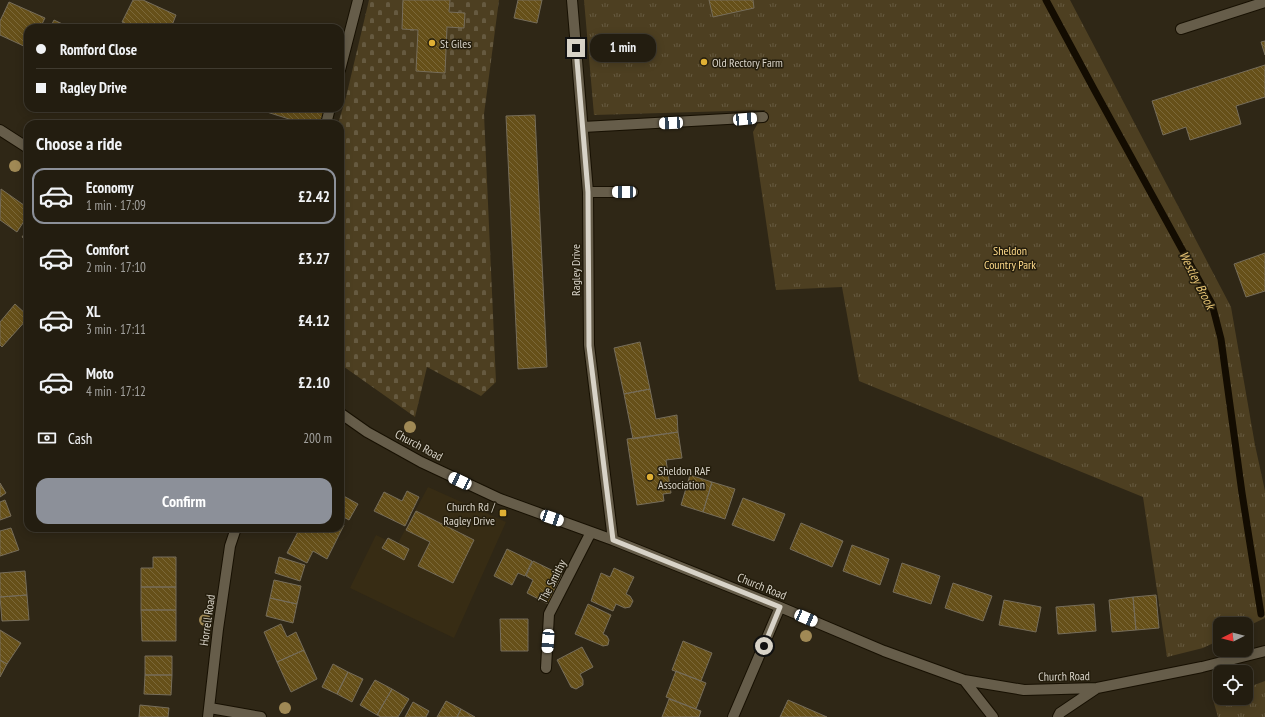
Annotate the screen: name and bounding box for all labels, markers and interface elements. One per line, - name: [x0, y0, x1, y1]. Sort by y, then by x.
- callout: 1 min: [590, 34, 656, 62]
- place label: St Giles: [440, 36, 471, 51]
- marker: St Giles: [427, 38, 437, 48]
- route end: [567, 39, 585, 57]
- text: 1 min: [610, 39, 636, 56]
- text: Romford Close: [60, 40, 137, 59]
- place label: Old Rectory Farm: [712, 55, 783, 70]
- marker: Old Rectory Farm: [699, 57, 709, 67]
- text: Ragley Drive: [60, 78, 127, 97]
- car: [733, 112, 757, 126]
- car: [659, 116, 683, 130]
- text: Choose a ride: [36, 132, 122, 155]
- icon: car: [38, 178, 74, 214]
- text: Economy: [86, 178, 134, 197]
- car: [612, 186, 636, 198]
- text: £2.42: [298, 187, 330, 206]
- text: 1 min · 17:09: [86, 197, 146, 214]
- icon: car: [38, 240, 74, 276]
- text: Comfort: [86, 240, 129, 259]
- park label: Sheldon Country Park: [984, 243, 1036, 272]
- street label: Ragley Drive: [568, 244, 583, 296]
- water label: Westley Brook: [1175, 248, 1220, 314]
- text: £3.27: [298, 249, 330, 268]
- text: 2 min · 17:10: [86, 259, 146, 276]
- icon: car: [38, 302, 74, 338]
- text: XL: [86, 302, 100, 321]
- text: £4.12: [298, 311, 330, 330]
- text: 3 min · 17:11: [86, 321, 146, 338]
- icon: car: [38, 364, 74, 400]
- text: Moto: [86, 364, 114, 383]
- text: £2.10: [298, 373, 330, 392]
- text: 4 min · 17:12: [86, 383, 146, 400]
- street label: Church Road: [393, 426, 445, 464]
- icon: cash: [36, 427, 58, 449]
- text: Cash: [68, 429, 92, 448]
- text: 200 m: [303, 430, 332, 447]
- place label: Sheldon RAF Association: [658, 463, 711, 492]
- car: [447, 470, 473, 492]
- marker: Sheldon RAF Association: [645, 472, 655, 482]
- button: Confirm: [36, 478, 332, 524]
- place label: Church Rd / Ragley Drive: [443, 499, 495, 528]
- marker: Church Rd / Ragley Drive: [498, 508, 508, 518]
- car: [539, 508, 565, 528]
- street label: The Smithy: [535, 556, 570, 605]
- street label: Church Road: [735, 569, 789, 603]
- street label: Horrell Road: [196, 593, 218, 647]
- car: [793, 608, 819, 628]
- north arrow: [1213, 617, 1253, 657]
- map controls: [1213, 617, 1253, 705]
- car: [541, 629, 555, 653]
- route start: [755, 637, 773, 655]
- button: locate: [1213, 665, 1253, 705]
- street label: Church Road: [1038, 668, 1090, 684]

